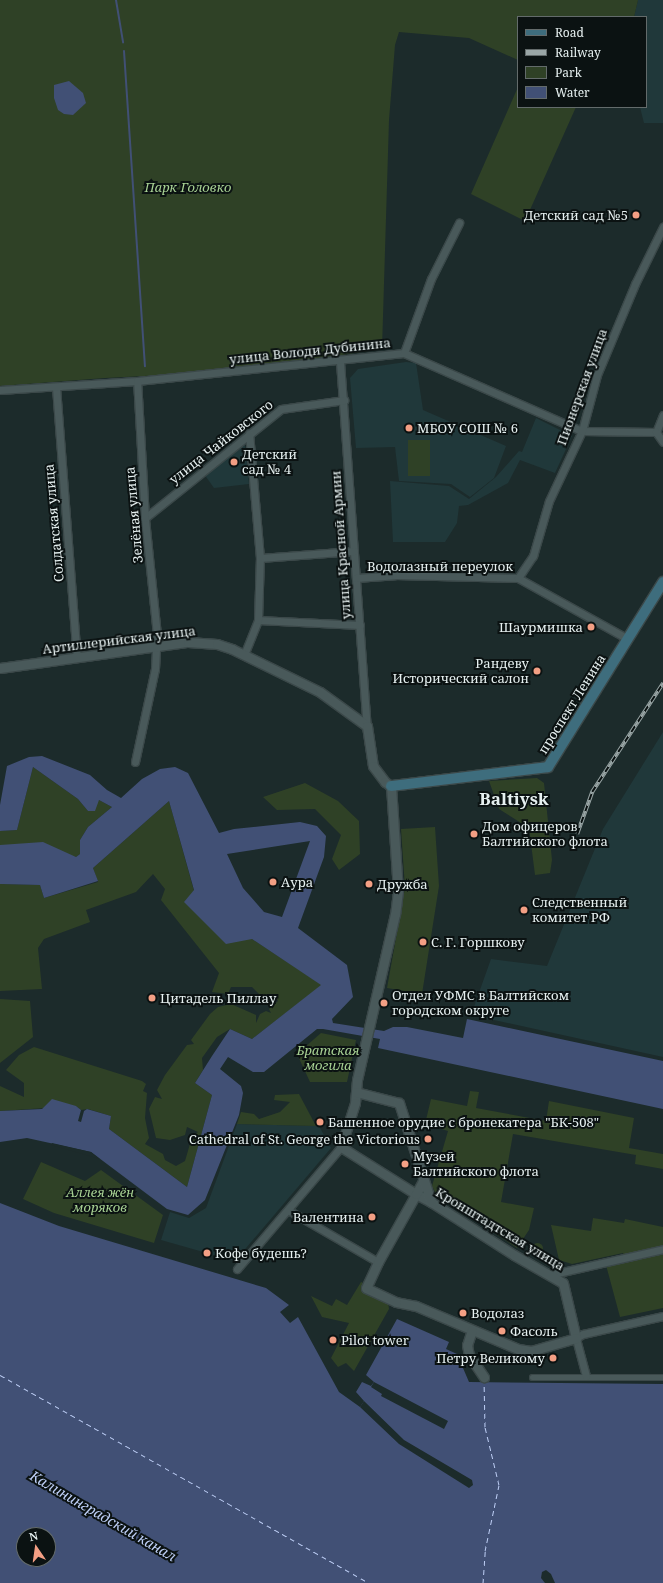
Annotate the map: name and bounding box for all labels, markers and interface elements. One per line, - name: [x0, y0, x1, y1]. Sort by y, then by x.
- legend: [517, 16, 647, 108]
- text: Road: [555, 24, 584, 41]
- text: Railway: [555, 44, 601, 61]
- text: Park: [555, 64, 582, 81]
- text: Water: [555, 84, 590, 101]
- park label: Парк Головко: [145, 179, 231, 195]
- place label: Детский сад №5: [524, 207, 628, 223]
- marker: Детский сад №5: [631, 210, 641, 220]
- street label: Пионерская улица: [554, 327, 610, 447]
- street label: улица Володи Дубинина: [229, 335, 391, 367]
- street label: улица Чайковского: [166, 397, 276, 487]
- place label: МБОУ СОШ № 6: [417, 420, 518, 436]
- marker: МБОУ СОШ № 6: [404, 423, 414, 433]
- place label: Детский сад № 4: [242, 447, 297, 478]
- marker: Детский сад № 4: [229, 457, 239, 467]
- street label: Солдатская улица: [41, 463, 67, 583]
- street label: Зелёная улица: [122, 466, 146, 564]
- street label: улица Красной Армии: [328, 470, 354, 620]
- street label: Водолазный переулок: [367, 558, 513, 574]
- place label: Шаурмишка: [499, 619, 583, 635]
- marker: Шаурмишка: [586, 622, 596, 632]
- street label: Артиллерийская улица: [42, 623, 196, 657]
- street label: проспект Ленина: [535, 651, 609, 757]
- place label: Рандеву Исторический салон: [392, 656, 529, 687]
- marker: Рандеву Исторический салон: [532, 666, 542, 676]
- district label: Baltiysk: [479, 789, 549, 809]
- place label: Дом офицеров Балтийского флота: [482, 819, 608, 850]
- marker: Дом офицеров Балтийского флота: [469, 829, 479, 839]
- place label: Аура: [281, 874, 313, 890]
- place label: Дружба: [377, 876, 428, 892]
- marker: Аура: [268, 877, 278, 887]
- marker: Дружба: [364, 879, 374, 889]
- place label: Следственный комитет РФ: [532, 895, 627, 926]
- marker: Следственный комитет РФ: [519, 905, 529, 915]
- place label: С. Г. Горшкову: [431, 934, 525, 950]
- marker: С. Г. Горшкову: [418, 937, 428, 947]
- place label: Отдел УФМС в Балтийском городском округе: [392, 988, 569, 1019]
- place label: Цитадель Пиллау: [160, 990, 276, 1006]
- marker: Цитадель Пиллау: [147, 993, 157, 1003]
- marker: Отдел УФМС в Балтийском городском округе: [379, 998, 389, 1008]
- park label: Братская могила: [297, 1043, 359, 1074]
- place label: Башенное орудие с бронекатера "БК-508": [328, 1114, 599, 1130]
- marker: Башенное орудие с бронекатера "БК-508": [315, 1117, 325, 1127]
- place label: Cathedral of St. George the Victorious: [189, 1131, 420, 1147]
- marker: Cathedral of St. George the Victorious: [423, 1134, 433, 1144]
- place label: Музей Балтийского флота: [413, 1149, 539, 1180]
- marker: Музей Балтийского флота: [400, 1159, 410, 1169]
- street label: Кронштадтская улица: [433, 1184, 567, 1274]
- park label: Аллея жён моряков: [66, 1185, 134, 1216]
- place label: Валентина: [293, 1209, 364, 1225]
- marker: Валентина: [367, 1212, 377, 1222]
- place label: Кофе будешь?: [215, 1245, 307, 1261]
- marker: Кофе будешь?: [202, 1248, 212, 1258]
- place label: Водолаз: [471, 1305, 524, 1321]
- marker: Водолаз: [458, 1308, 468, 1318]
- place label: Фасоль: [510, 1323, 557, 1339]
- marker: Фасоль: [497, 1326, 507, 1336]
- place label: Pilot tower: [341, 1332, 409, 1348]
- marker: Pilot tower: [328, 1335, 338, 1345]
- place label: Петру Великому: [436, 1350, 545, 1366]
- marker: Петру Великому: [548, 1353, 558, 1363]
- water label: Калининградский канал: [27, 1467, 179, 1565]
- north arrow: [16, 1527, 56, 1567]
- text: N: [27, 1528, 39, 1544]

